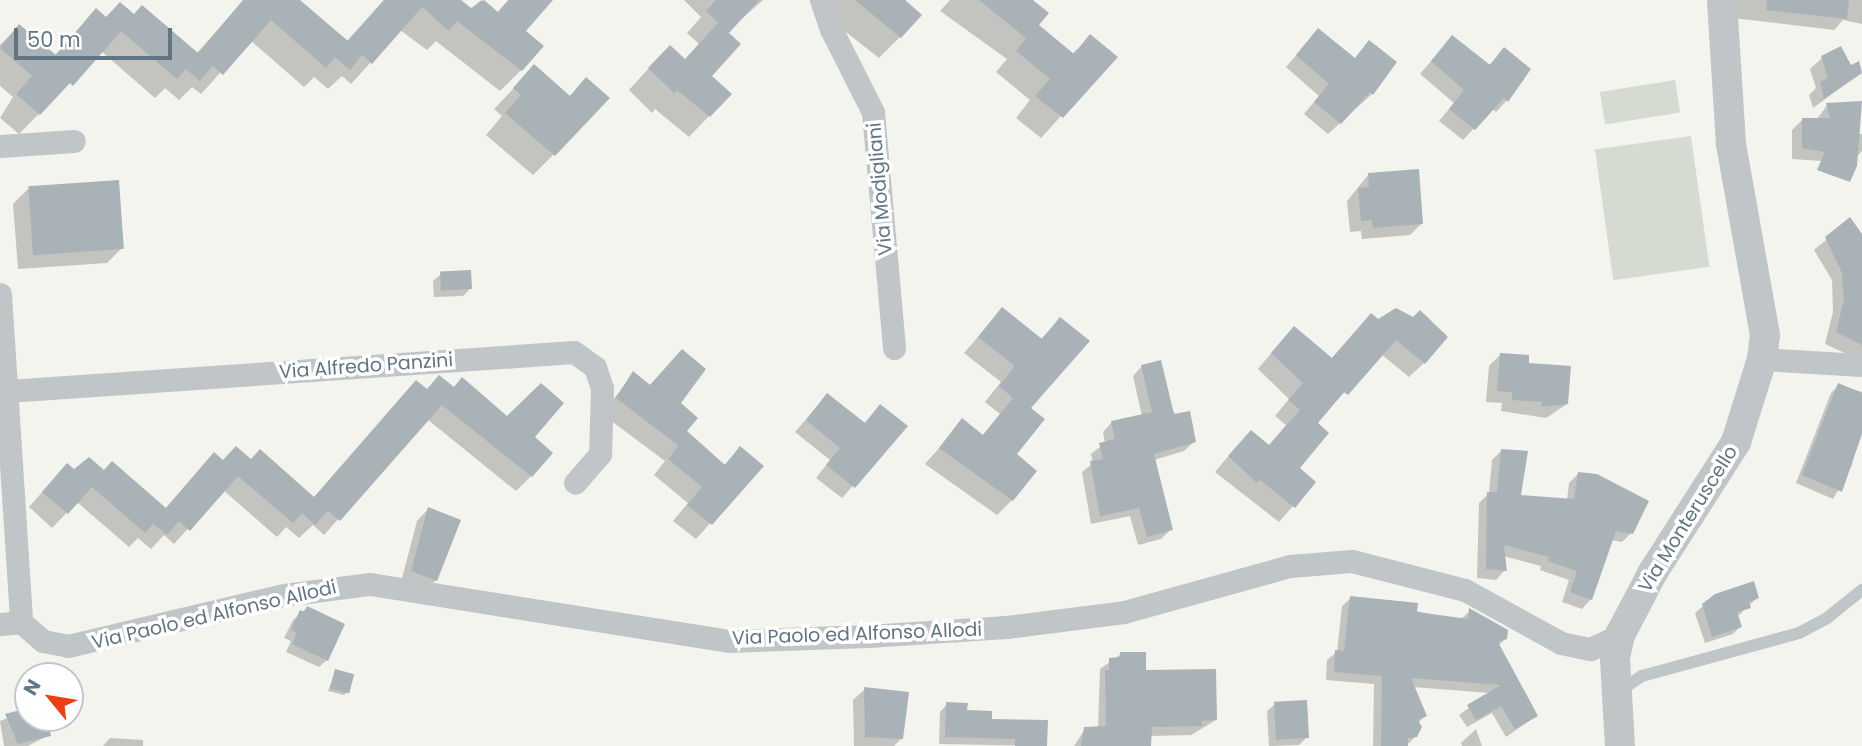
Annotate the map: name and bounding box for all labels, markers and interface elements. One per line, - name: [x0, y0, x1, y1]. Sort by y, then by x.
- scale bar: [18, 14, 175, 58]
- text: 50 m: [27, 25, 81, 54]
- street label: Via Modigliani: [863, 122, 897, 256]
- street label: Via Alfredo Panzini: [278, 349, 454, 383]
- street label: Via Monteruscello: [1634, 441, 1742, 597]
- street label: Via Paolo ed Alfonso Allodi: [90, 576, 338, 654]
- street label: Via Paolo ed Alfonso Allodi: [732, 618, 982, 650]
- north arrow: [14, 662, 84, 732]
- text: N: [17, 674, 47, 700]

